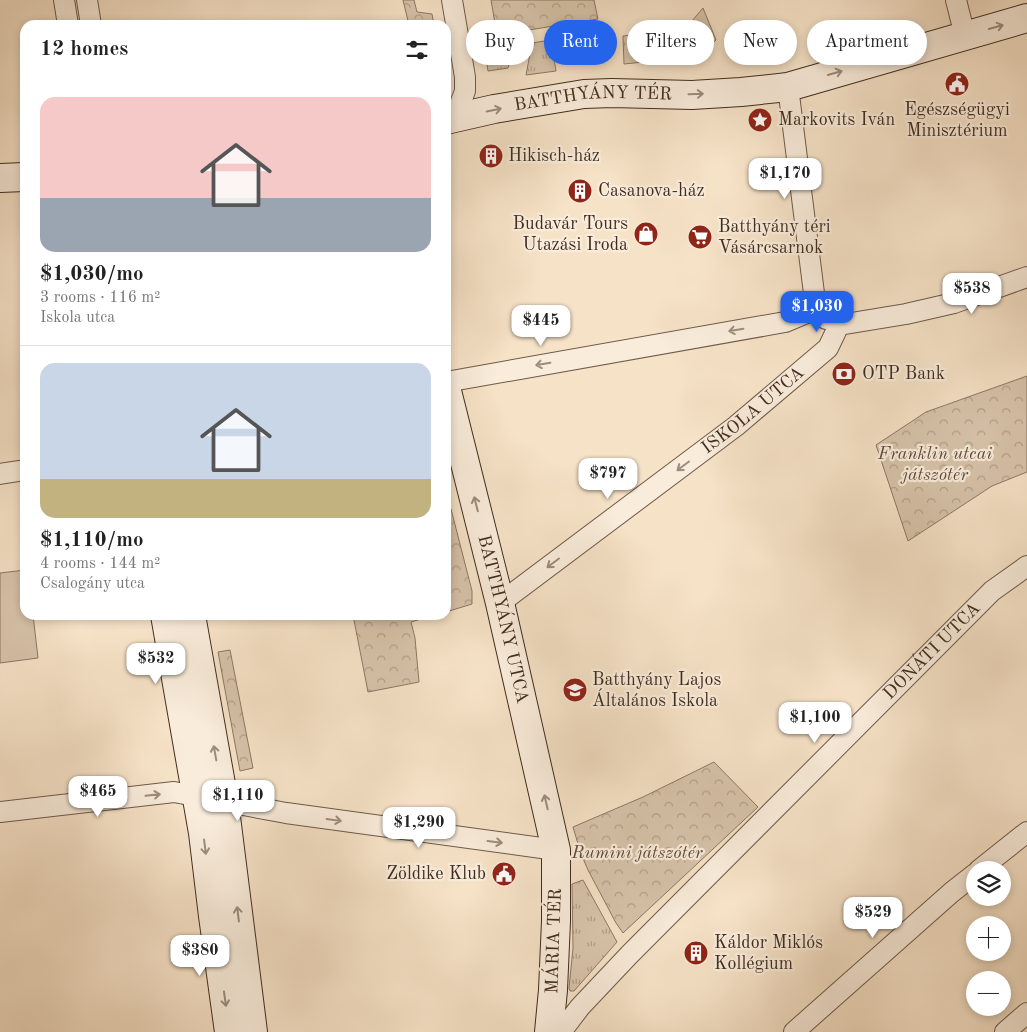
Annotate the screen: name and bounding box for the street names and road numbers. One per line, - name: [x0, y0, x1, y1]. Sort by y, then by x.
- street label: BATTHYÁNY TÉR: [513, 80, 672, 115]
- street label: ISKOLA UTCA: [698, 363, 808, 457]
- street label: BATTHYÁNY UTCA: [474, 533, 532, 705]
- street label: DONÁTI UTCA: [880, 599, 984, 703]
- street label: MÁRIA TÉR: [539, 888, 565, 994]

